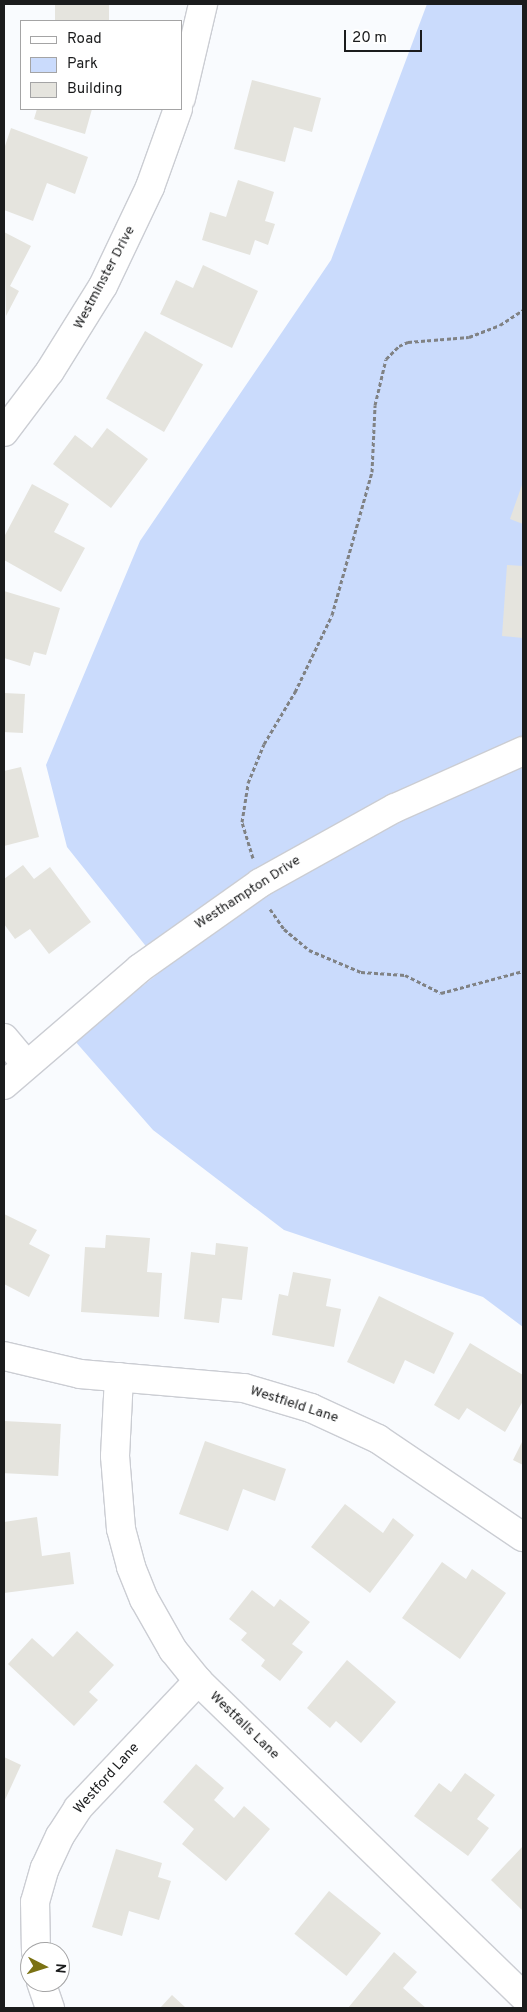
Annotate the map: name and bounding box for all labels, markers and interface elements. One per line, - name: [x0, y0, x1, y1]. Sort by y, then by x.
- legend: [20, 20, 182, 110]
- scale bar: [347, 20, 424, 52]
- text: 20 m: [352, 29, 387, 48]
- text: Road: [67, 30, 102, 49]
- text: Park: [67, 55, 98, 74]
- text: Building: [67, 80, 122, 99]
- street label: Westminster Drive: [71, 224, 139, 332]
- street label: Westhampton Drive: [192, 853, 304, 933]
- street label: Westfield Lane: [248, 1383, 340, 1427]
- street label: Westfalls Lane: [206, 1688, 282, 1764]
- street label: Westford Lane: [71, 1740, 143, 1818]
- north arrow: [20, 1942, 70, 1992]
- text: N: [51, 1963, 68, 1974]

